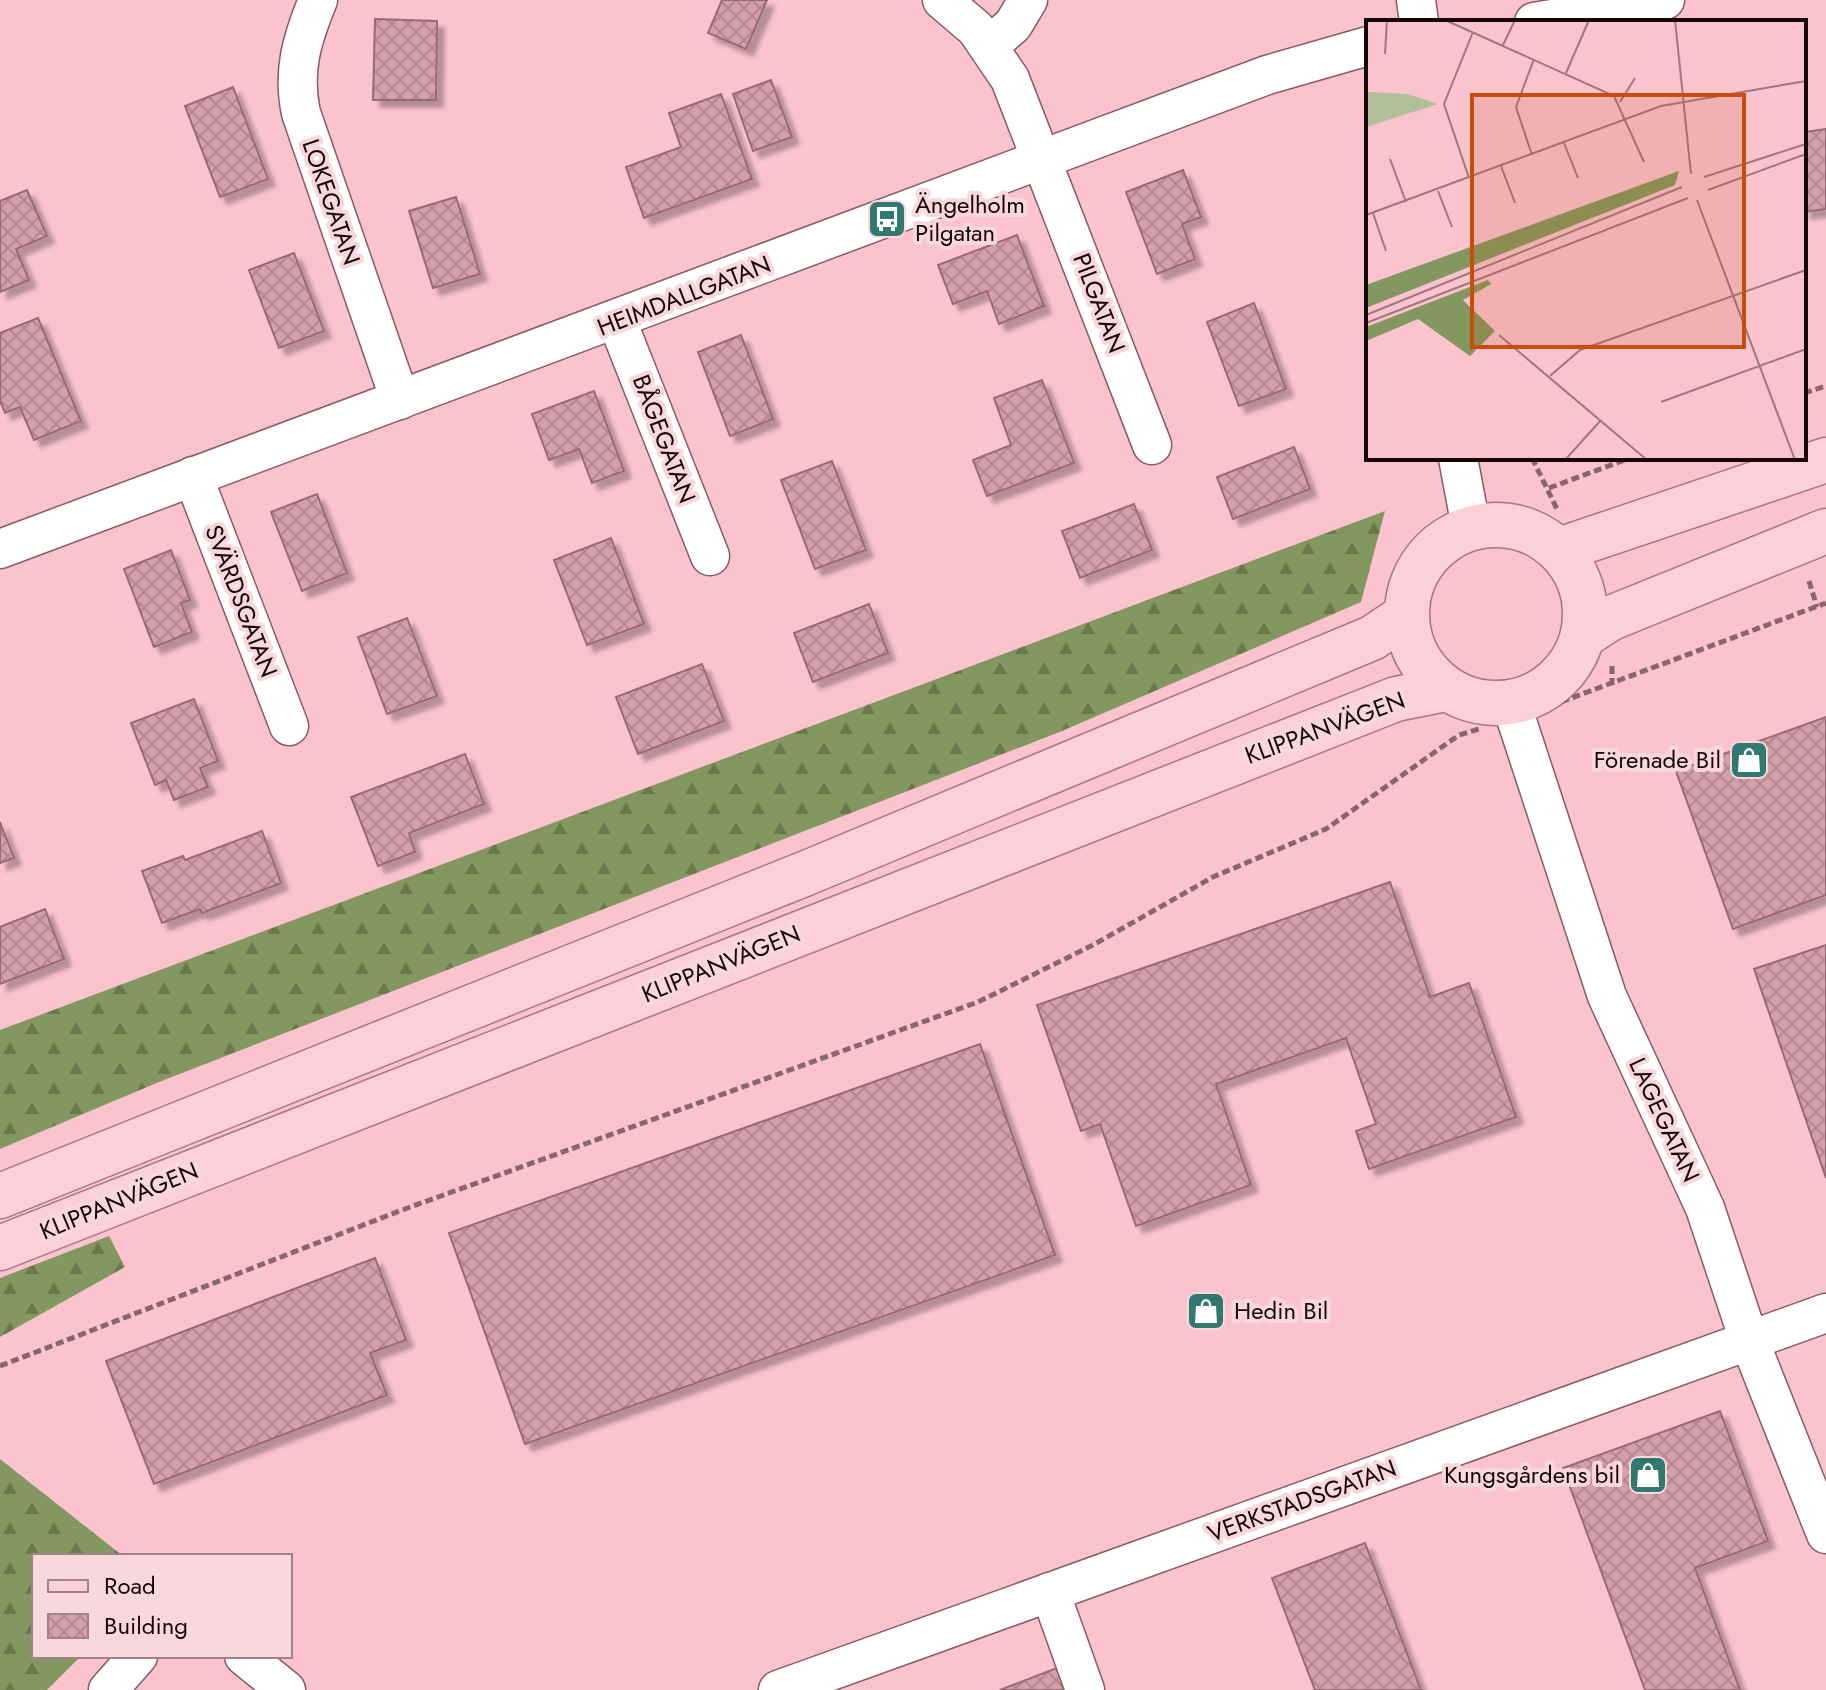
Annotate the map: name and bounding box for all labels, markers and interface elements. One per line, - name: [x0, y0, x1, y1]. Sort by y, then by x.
- inset map: [1366, 20, 1806, 460]
- street label: LOKEGATAN: [294, 134, 369, 269]
- place label: Ängelholm Pilgatan: [915, 187, 1025, 250]
- bus stop icon: Ängelholm Pilgatan: [866, 198, 908, 240]
- street label: HEIMDALLGATAN: [592, 246, 776, 345]
- street label: PILGATAN: [1064, 248, 1135, 358]
- street label: BÅGEGATAN: [624, 369, 705, 508]
- street label: SVÄRDSGATAN: [196, 520, 287, 682]
- street label: KLIPPANVÄGEN: [1240, 682, 1410, 773]
- shop icon: Förenade Bil: [1728, 739, 1770, 781]
- place label: Förenade Bil: [1594, 742, 1721, 777]
- street label: KLIPPANVÄGEN: [636, 916, 805, 1011]
- street label: LAGEGATAN: [1620, 1052, 1709, 1188]
- street label: KLIPPANVÄGEN: [34, 1153, 203, 1248]
- shop icon: Hedin Bil: [1185, 1290, 1227, 1332]
- place label: Hedin Bil: [1234, 1293, 1328, 1328]
- street label: VERKSTADSGATAN: [1203, 1450, 1401, 1551]
- shop icon: Kungsgårdens bil: [1627, 1454, 1669, 1496]
- place label: Kungsgårdens bil: [1444, 1457, 1620, 1492]
- legend: [32, 1554, 292, 1658]
- text: Road: [104, 1568, 156, 1603]
- text: Building: [104, 1608, 188, 1643]

